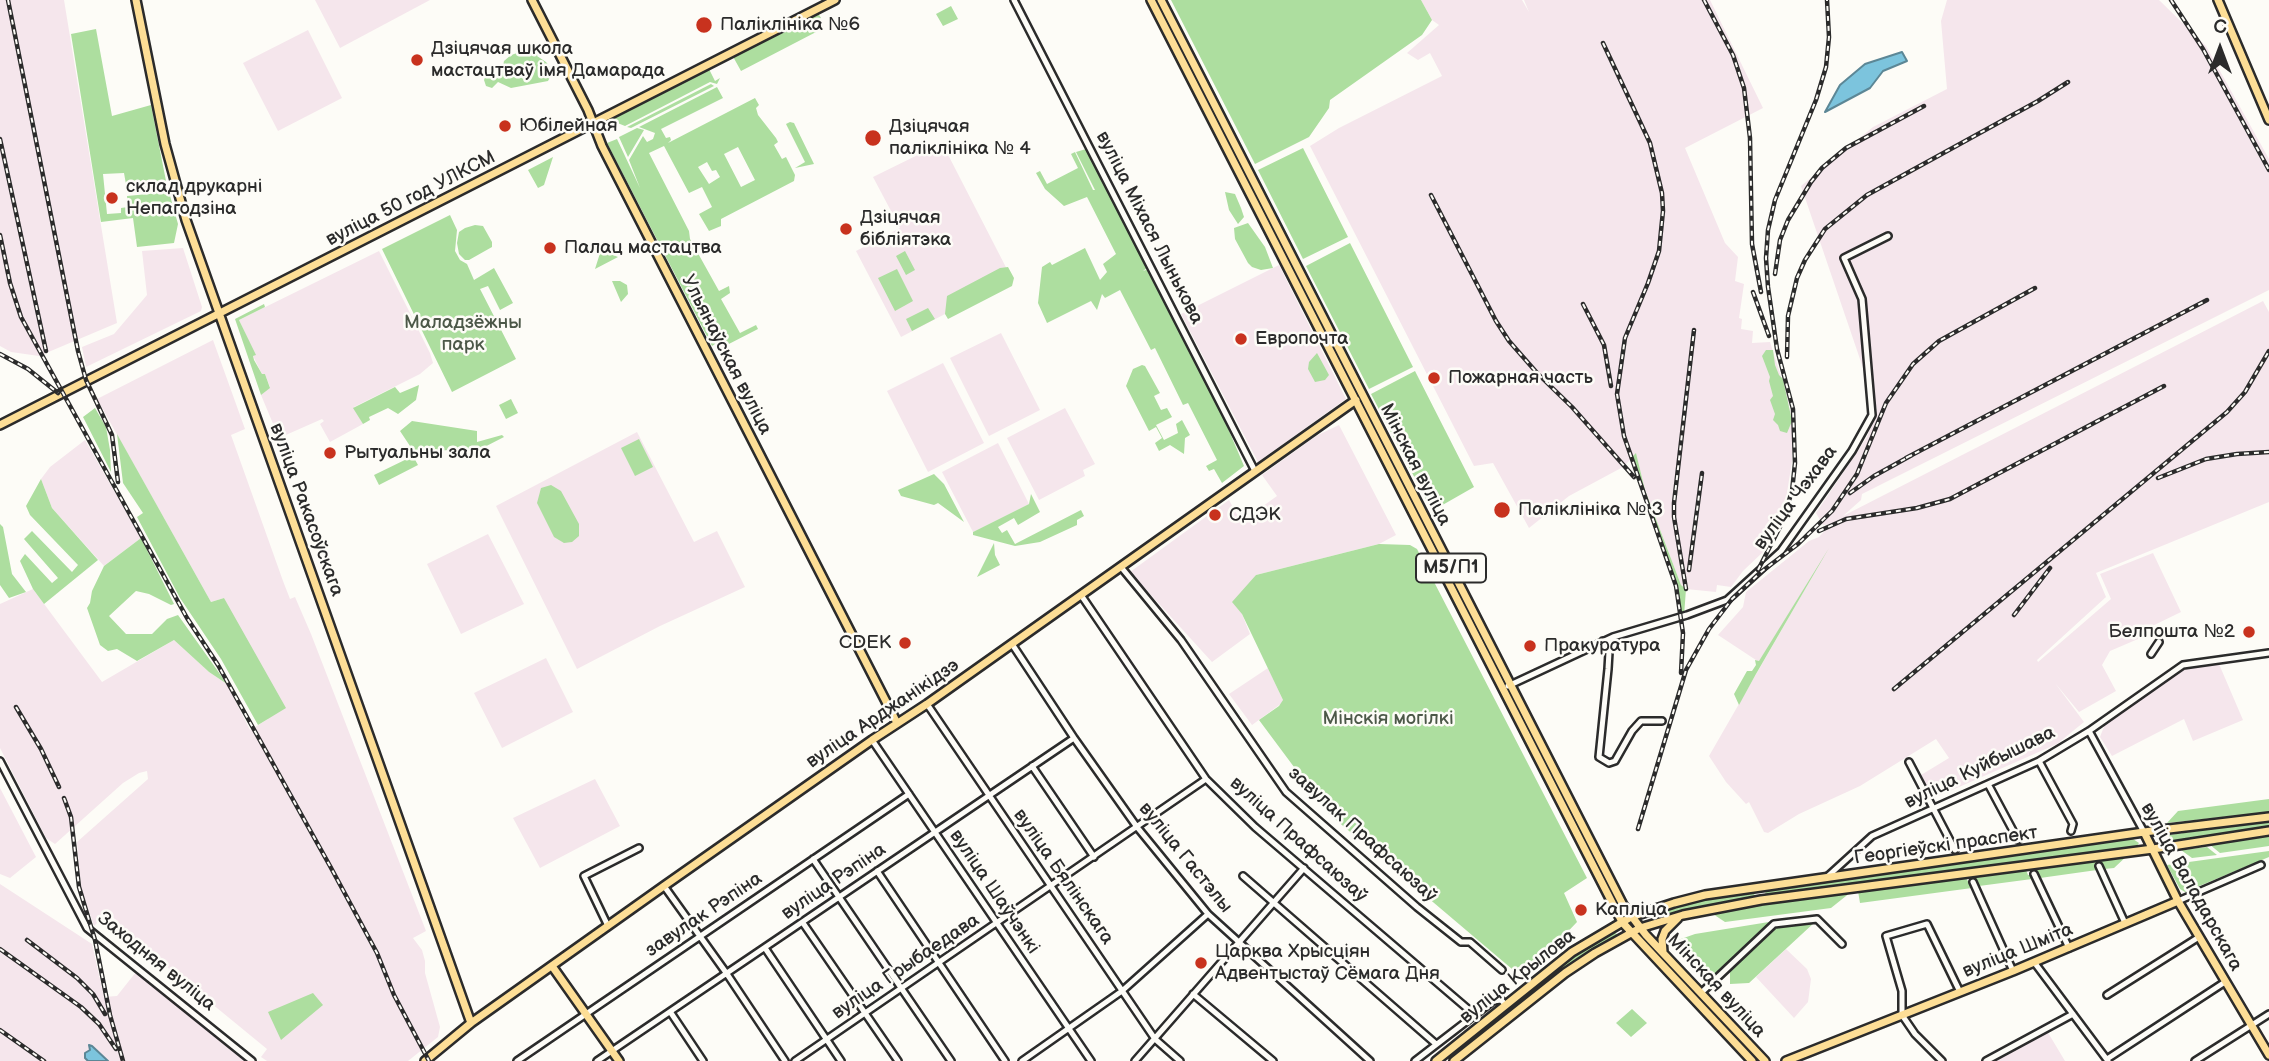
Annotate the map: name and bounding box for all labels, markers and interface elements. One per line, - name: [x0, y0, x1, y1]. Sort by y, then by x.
- place label: Паліклініка №6: [720, 14, 860, 36]
- north arrow: [2185, 14, 2255, 84]
- marker: Паліклініка №6: [694, 15, 714, 35]
- text: С: [2213, 16, 2227, 39]
- place label: Дзіцячая школа мастацтваў імя Дамарада: [431, 38, 665, 82]
- marker: Дзіцячая школа мастацтваў імя Дамарада: [409, 52, 425, 68]
- place label: Юбілейная: [519, 115, 617, 137]
- place label: Дзіцячая паліклініка № 4: [889, 116, 1031, 160]
- marker: Юбілейная: [497, 118, 513, 134]
- marker: Дзіцячая паліклініка № 4: [863, 128, 883, 148]
- street label: вуліца Міхася Лынькова: [1090, 128, 1208, 328]
- street label: вуліца 50 год УЛКСМ: [322, 146, 500, 252]
- place label: склад друкарні Непагодзіна: [126, 176, 262, 220]
- marker: склад друкарні Непагодзіна: [104, 190, 120, 206]
- place label: Дзіцячая бібліятэка: [860, 207, 951, 251]
- marker: Дзіцячая бібліятэка: [838, 221, 854, 237]
- place label: Палац мастацтва: [564, 237, 722, 259]
- marker: Палац мастацтва: [542, 240, 558, 256]
- street label: Ульянаўская вуліца: [676, 271, 776, 439]
- park label: Маладзёжны парк: [404, 312, 522, 356]
- place label: Европочта: [1255, 328, 1348, 350]
- marker: Европочта: [1233, 331, 1249, 347]
- place label: Пожарная часть: [1448, 367, 1593, 389]
- marker: Пожарная часть: [1426, 370, 1442, 386]
- street label: Мінская вуліца: [1374, 400, 1456, 530]
- street label: вуліца Ракасоўскага: [264, 420, 348, 600]
- street label: вуліца Чэхава: [1749, 441, 1843, 555]
- place label: Рытуальны зала: [344, 442, 491, 464]
- marker: Рытуальны зала: [322, 445, 338, 461]
- place label: Паліклініка № 3: [1518, 499, 1663, 521]
- marker: Паліклініка № 3: [1492, 500, 1512, 520]
- place label: СДЭК: [1229, 504, 1280, 526]
- marker: СДЭК: [1207, 507, 1223, 523]
- road number: М5/П1: [1416, 554, 1486, 582]
- place label: Белпошта №2: [2108, 621, 2235, 643]
- marker: Белпошта №2: [2241, 624, 2257, 640]
- place label: CDEK: [839, 632, 891, 654]
- marker: CDEK: [897, 635, 913, 651]
- place label: Пракуратура: [1544, 635, 1661, 657]
- marker: Пракуратура: [1522, 638, 1538, 654]
- street label: вуліца Арджанікідзэ: [802, 654, 964, 774]
- park label: Мінскія могілкі: [1322, 708, 1454, 730]
- street label: вуліца Куйбышава: [1901, 722, 2059, 814]
- street label: завулак Прафсаюзаў: [1283, 762, 1441, 908]
- street label: вуліца Прафсаюзаў: [1224, 772, 1372, 908]
- street label: вуліца Гастэлы: [1133, 798, 1237, 918]
- street label: вуліца Валадарскага: [2135, 799, 2247, 975]
- street label: вуліца Бялінскага: [1008, 805, 1118, 949]
- street label: Георгіеўскі праспект: [1853, 822, 2039, 870]
- street label: вуліца Шаўчэнкі: [944, 825, 1044, 959]
- street label: вуліца Рэпіна: [777, 839, 891, 925]
- street label: завулак Рэпіна: [641, 868, 767, 962]
- place label: Капліца: [1595, 899, 1667, 921]
- marker: Капліца: [1573, 902, 1589, 918]
- street label: Заходняя вуліца: [92, 907, 220, 1017]
- street label: вуліца Грыбаедава: [828, 909, 984, 1025]
- street label: вуліца Шміта: [1959, 919, 2077, 983]
- street label: вуліца Крылова: [1456, 925, 1580, 1029]
- street label: Мінская вуліца: [1662, 929, 1770, 1043]
- place label: Царква Хрысціян Адвентыстаў Сёмага Дня: [1215, 941, 1440, 985]
- marker: Царква Хрысціян Адвентыстаў Сёмага Дня: [1193, 955, 1209, 971]

